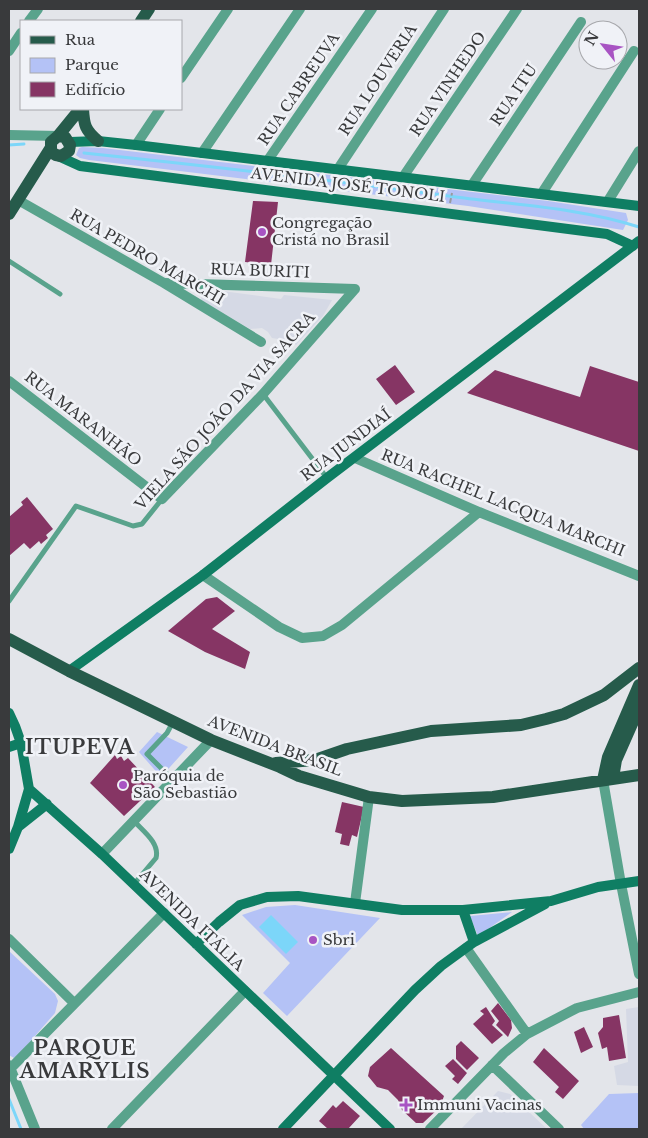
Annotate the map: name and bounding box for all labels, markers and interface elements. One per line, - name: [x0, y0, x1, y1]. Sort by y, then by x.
- legend: [20, 20, 182, 110]
- street label: RUA LOUVERIA: [334, 20, 421, 139]
- north arrow: [578, 20, 628, 70]
- street label: RUA CABREUVA: [254, 28, 344, 149]
- street label: RUA VINHEDO: [406, 28, 490, 140]
- text: N: [581, 28, 603, 49]
- text: Rua: [65, 30, 96, 49]
- text: Parque: [65, 55, 119, 74]
- street label: RUA ITU: [486, 60, 541, 129]
- text: Edifício: [65, 80, 126, 99]
- street label: AVENIDA JOSÉ TONOLI: [249, 163, 446, 206]
- street label: RUA PEDRO MARCHI: [67, 205, 228, 309]
- place label: Congregação Cristá no Brasil: [272, 213, 390, 249]
- marker: Congregação Cristá no Brasil: [256, 226, 268, 238]
- street label: RUA BURITI: [210, 259, 310, 282]
- street label: VIELA SÃO JOÃO DA VIA SACRA: [130, 307, 319, 514]
- street label: RUA MARANHÃO: [21, 367, 146, 470]
- street label: RUA JUNDIAÍ: [297, 404, 395, 485]
- street label: RUA RACHEL LACQUA MARCHI: [379, 445, 628, 560]
- street label: AVENIDA BRASIL: [204, 711, 345, 780]
- district label: ITUPEVA: [25, 735, 135, 759]
- place label: Paróquia de São Sebastião: [133, 766, 237, 802]
- marker: Paróquia de São Sebastião: [117, 779, 129, 791]
- street label: AVENIDA ITÁLIA: [135, 864, 249, 975]
- place label: Sbri: [323, 930, 355, 949]
- marker: Sbri: [307, 934, 319, 946]
- district label: PARQUE AMARYLIS: [19, 1036, 150, 1083]
- place label: Immuni Vacinas: [417, 1095, 542, 1114]
- marker: Immuni Vacinas: [399, 1098, 413, 1112]

